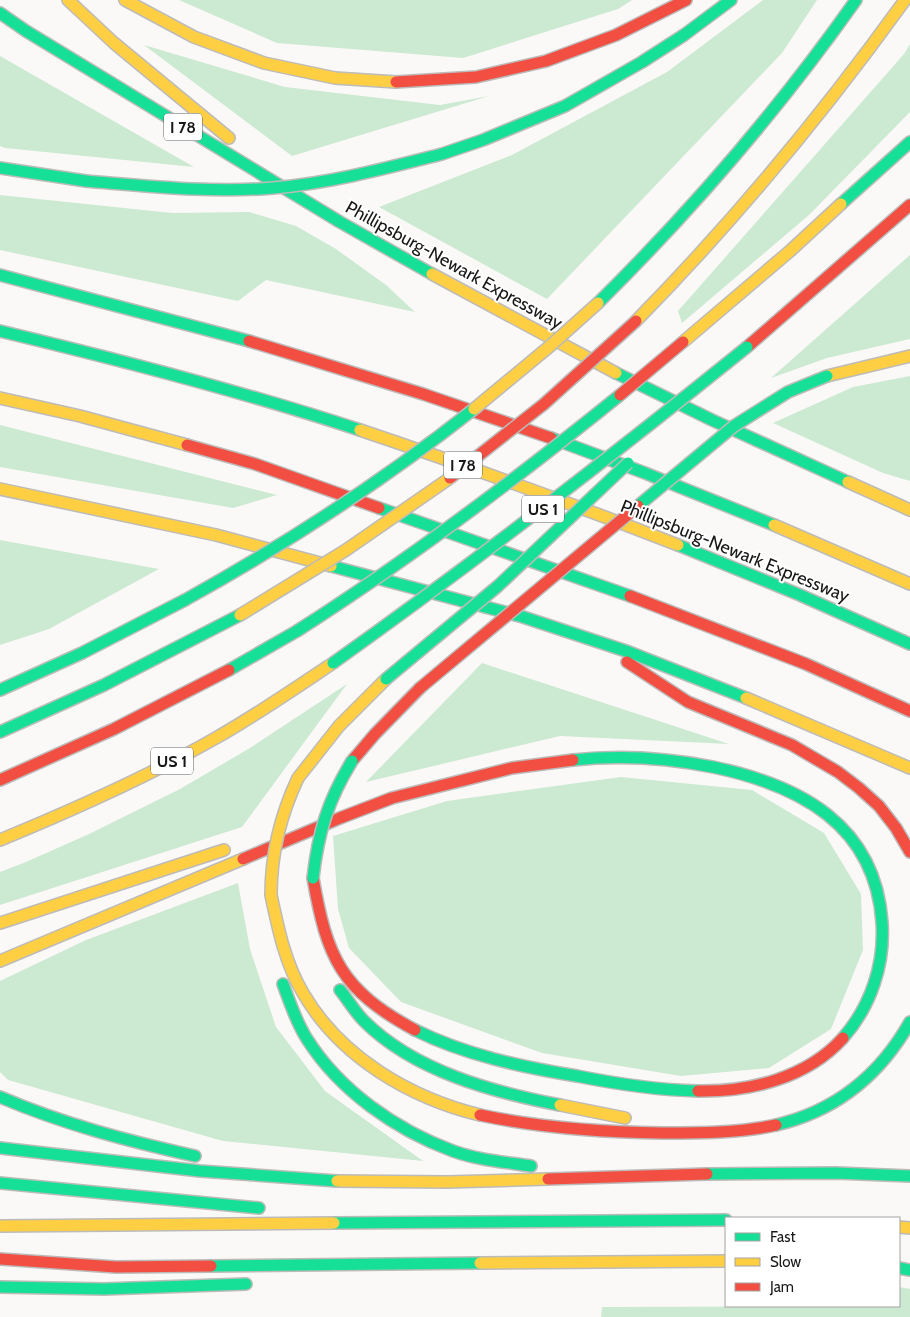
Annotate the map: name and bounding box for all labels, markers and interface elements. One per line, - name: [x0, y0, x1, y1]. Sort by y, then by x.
- road number: I 78: [164, 114, 202, 140]
- street label: Phillipsburg-Newark Expressway: [342, 196, 566, 334]
- road number: I 78: [444, 452, 482, 478]
- street label: Phillipsburg-Newark Expressway: [617, 495, 853, 607]
- road number: US 1: [522, 496, 564, 522]
- road number: US 1: [151, 748, 193, 774]
- legend: [725, 1217, 900, 1307]
- text: Fast: [770, 1228, 795, 1246]
- text: Slow: [770, 1253, 801, 1271]
- text: Jam: [769, 1278, 794, 1296]

